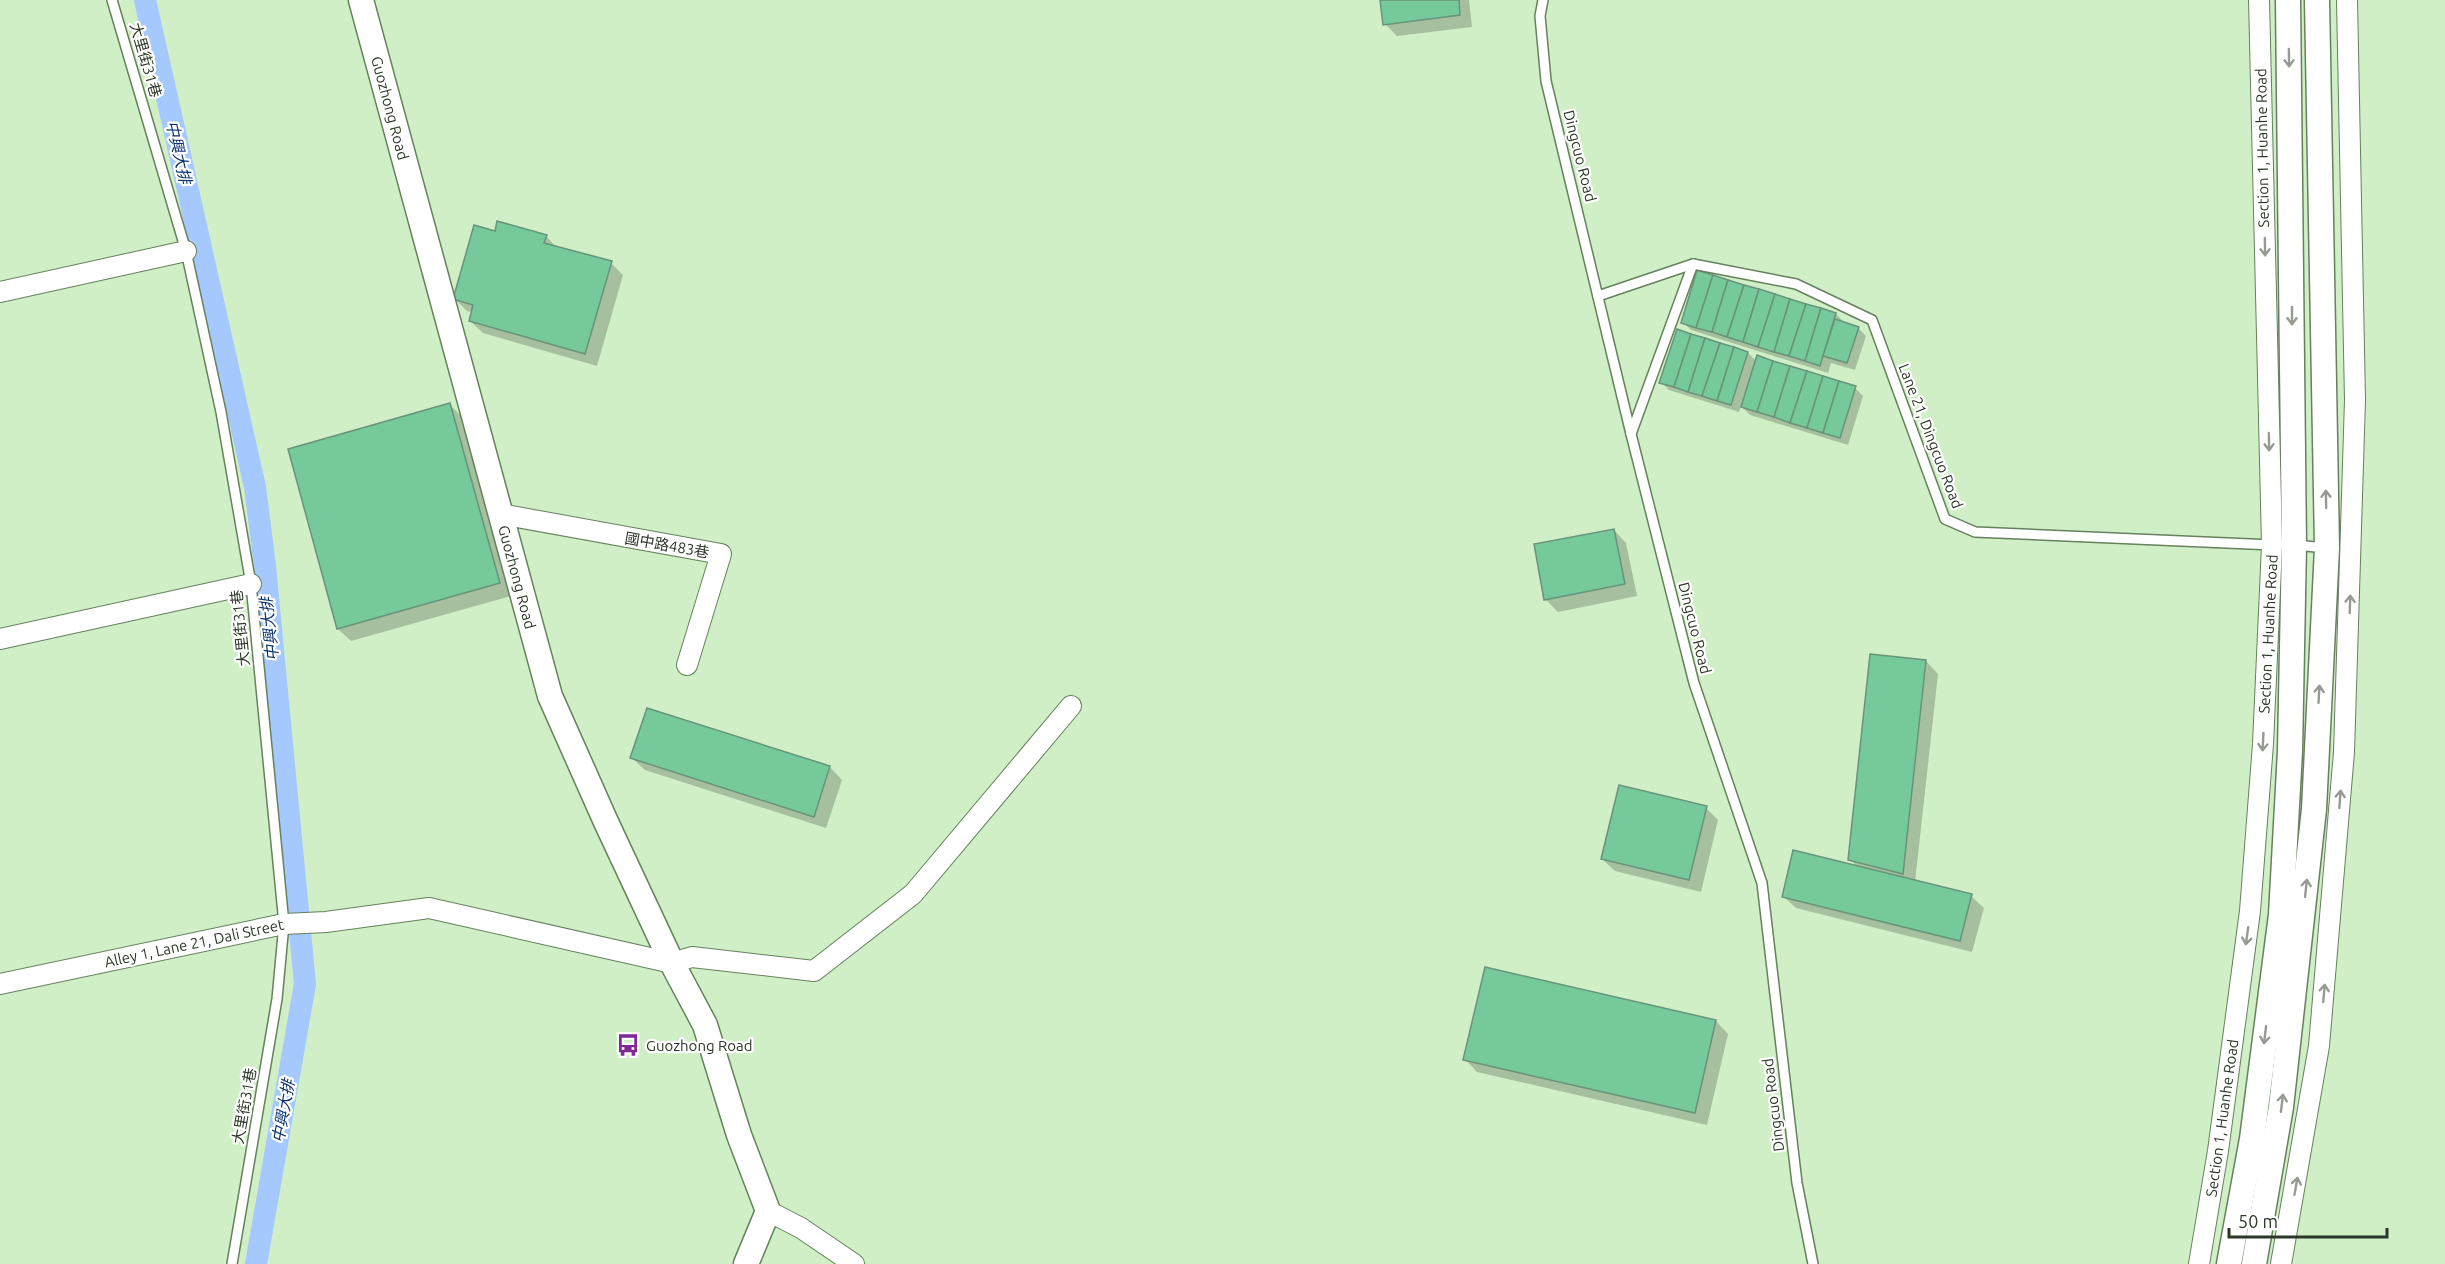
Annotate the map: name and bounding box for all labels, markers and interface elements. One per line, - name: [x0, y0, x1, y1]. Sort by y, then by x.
- street label: 大里街31巷: [127, 21, 165, 99]
- one-way arrow: [2283, 48, 2295, 68]
- street label: Guozhong Road: [368, 54, 412, 162]
- street label: Section 1, Huanhe Road: [2252, 68, 2272, 228]
- street label: Dingcuo Road: [1560, 108, 1600, 204]
- water label: 中興大排: [163, 119, 195, 187]
- one-way arrow: [2259, 237, 2270, 257]
- one-way arrow: [2286, 306, 2298, 326]
- street label: Lane 21, Dingcuo Road: [1896, 361, 1966, 511]
- one-way arrow: [2263, 432, 2275, 452]
- one-way arrow: [2320, 489, 2331, 509]
- street label: Guozhong Road: [495, 523, 539, 631]
- street label: 國中路483巷: [623, 529, 711, 561]
- street label: Section 1, Huanhe Road: [2255, 554, 2281, 714]
- street label: Dingcuo Road: [1675, 580, 1715, 676]
- street label: 大里街31巷: [228, 589, 252, 667]
- water label: 中興大排: [256, 594, 281, 662]
- one-way arrow: [2345, 594, 2356, 614]
- one-way arrow: [2314, 684, 2325, 704]
- one-way arrow: [2257, 732, 2268, 752]
- one-way arrow: [2335, 789, 2346, 809]
- one-way arrow: [2300, 879, 2311, 899]
- street label: Alley 1, Lane 21, Dali Street: [103, 916, 285, 970]
- one-way arrow: [2241, 926, 2252, 946]
- one-way arrow: [2319, 984, 2330, 1003]
- one-way arrow: [2260, 1025, 2271, 1045]
- bus stop icon: Guozhong Road: [615, 1032, 641, 1058]
- place label: Guozhong Road: [646, 1037, 753, 1054]
- street label: Section 1, Huanhe Road: [2203, 1038, 2241, 1198]
- street label: Dingcuo Road: [1759, 1057, 1787, 1153]
- street label: 大里街31巷: [229, 1067, 259, 1145]
- water label: 中興大排: [269, 1076, 298, 1144]
- one-way arrow: [2276, 1093, 2287, 1113]
- one-way arrow: [2290, 1176, 2301, 1196]
- scale bar: [2229, 1201, 2386, 1239]
- text: 50 m: [2238, 1211, 2278, 1231]

